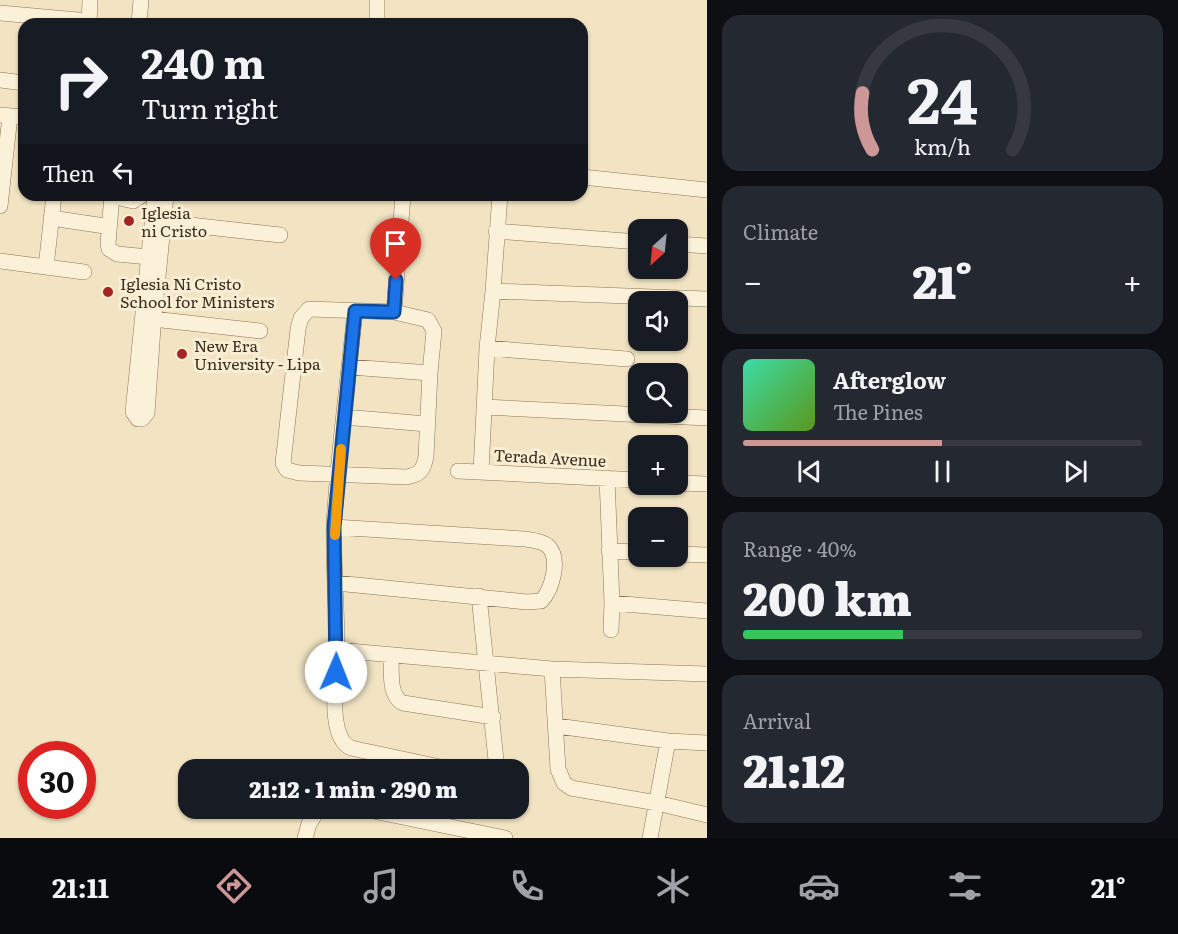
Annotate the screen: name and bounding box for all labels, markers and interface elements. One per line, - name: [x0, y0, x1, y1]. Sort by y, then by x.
- text: 240 m: [141, 30, 265, 92]
- icon: right: [42, 42, 120, 120]
- text: 24: [907, 51, 978, 143]
- text: Turn right: [141, 87, 278, 127]
- text: km/h: [914, 130, 971, 162]
- text: Then: [42, 156, 95, 189]
- icon: left: [107, 156, 140, 189]
- place label: Iglesia ni Cristo: [141, 200, 207, 242]
- marker: Iglesia ni Cristo: [122, 214, 136, 228]
- text: Climate: [743, 216, 818, 246]
- pin: [370, 218, 421, 280]
- north arrow: [628, 219, 688, 279]
- map controls: [628, 219, 688, 567]
- icon: arrive: [379, 227, 412, 260]
- text: 21°: [912, 246, 973, 313]
- text: −: [743, 255, 762, 304]
- text: +: [1123, 255, 1142, 304]
- place label: Iglesia Ni Cristo School for Ministers: [120, 271, 275, 313]
- marker: Iglesia Ni Cristo School for Ministers: [101, 285, 115, 299]
- button: sound: [628, 291, 688, 351]
- place label: New Era University - Lipa: [194, 333, 321, 375]
- marker: New Era University - Lipa: [175, 347, 189, 361]
- button: search: [628, 363, 688, 423]
- text: Afterglow: [833, 363, 946, 396]
- text: The Pines: [833, 396, 923, 426]
- button: +: [628, 435, 688, 495]
- street label: Terada Avenue: [493, 442, 607, 472]
- icon: previous: [793, 455, 826, 488]
- icon: pause: [926, 455, 959, 488]
- icon: next: [1059, 455, 1092, 488]
- button: −: [628, 507, 688, 567]
- text: Range · 40%: [743, 533, 856, 563]
- text: 200 km: [743, 563, 912, 630]
- position arrow: [304, 640, 368, 704]
- text: Arrival: [743, 705, 811, 735]
- text: 21:12: [743, 735, 845, 802]
- speed limit sign: 30: [18, 741, 96, 819]
- text: 21:12 · 1 min · 290 m: [249, 772, 458, 805]
- icon: directions: [213, 865, 255, 907]
- icon: music: [360, 865, 402, 907]
- icon: phone: [506, 865, 548, 907]
- icon: climate: [652, 865, 694, 907]
- icon: car: [798, 865, 840, 907]
- icon: filters: [944, 865, 986, 907]
- text: 21:11: [52, 866, 109, 906]
- text: 21°: [1091, 866, 1126, 906]

